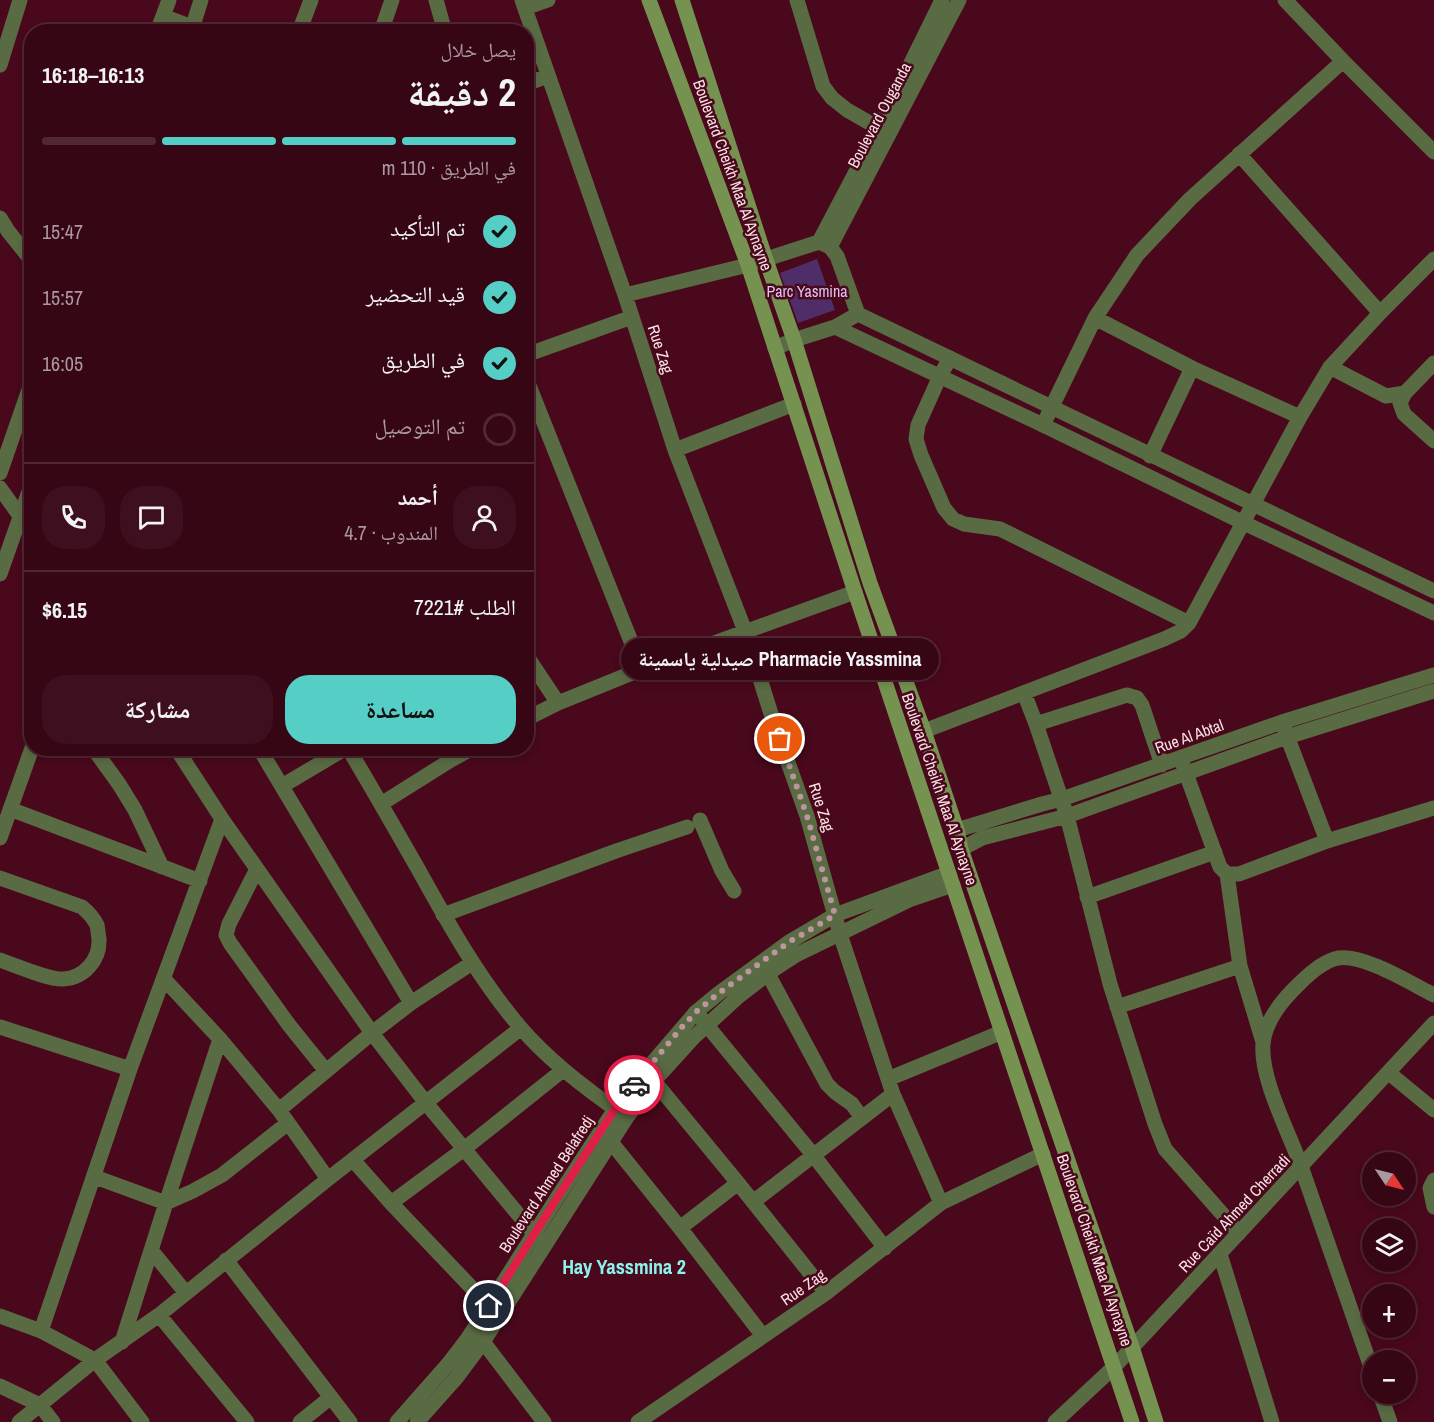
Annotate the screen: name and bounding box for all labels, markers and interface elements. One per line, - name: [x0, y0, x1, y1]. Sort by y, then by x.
- text: يصل خلال: [440, 36, 516, 63]
- street label: Boulevard Ouganda: [842, 58, 916, 172]
- text: 16:13–16:18: [42, 60, 144, 90]
- text: 2 دقيقة: [407, 66, 516, 118]
- street label: Boulevard Cheikh Maa Al Aynayne: [688, 76, 778, 274]
- text: في الطريق · 110 m: [382, 154, 516, 181]
- text: تم التأكيد: [390, 213, 465, 243]
- icon: check: [483, 215, 516, 248]
- text: 15:47: [42, 218, 83, 245]
- text: قيد التحضير: [366, 279, 465, 309]
- park label: Parc Yasmina: [766, 280, 848, 302]
- icon: check: [483, 281, 516, 314]
- text: 15:57: [42, 284, 83, 311]
- street label: Rue Zag: [643, 322, 679, 377]
- text: في الطريق: [381, 345, 465, 375]
- icon: check: [483, 347, 516, 380]
- text: 16:05: [42, 350, 83, 377]
- text: تم التوصيل: [374, 411, 465, 441]
- text: أحمد: [398, 482, 438, 512]
- button: phone: [42, 486, 105, 549]
- button: chat: [120, 486, 183, 549]
- button: person: [453, 486, 516, 549]
- text: المندوب · 4.7: [344, 519, 438, 546]
- text: الطلب #7221: [414, 592, 516, 622]
- text: $6.15: [42, 595, 87, 625]
- callout: Pharmacie Yassmina صيدلية ياسمينة: [621, 637, 939, 679]
- text: Pharmacie Yassmina صيدلية ياسمينة: [639, 645, 921, 672]
- button: مشاركة: [42, 675, 273, 744]
- button: مساعدة: [285, 675, 516, 744]
- street label: Boulevard Cheikh Maa Al Aynayne: [897, 690, 983, 888]
- pin: [754, 713, 805, 764]
- street label: Rue Al Abtal: [1152, 713, 1226, 759]
- icon: bag: [763, 722, 796, 755]
- street label: Rue Zag: [804, 780, 840, 835]
- courier: [604, 1055, 664, 1115]
- icon: car: [618, 1069, 651, 1102]
- street label: Boulevard Ahmed Belafredj: [493, 1111, 599, 1257]
- street label: Rue Caïd Ahmed Cherradi: [1173, 1149, 1295, 1277]
- street label: Boulevard Cheikh Maa Al Aynayne: [1052, 1151, 1138, 1349]
- north arrow: [1362, 1152, 1416, 1206]
- map controls: [1362, 1152, 1416, 1404]
- button: layers: [1362, 1218, 1416, 1272]
- district label: Hay Yassmina 2: [562, 1253, 686, 1280]
- street label: Rue Zag: [776, 1263, 830, 1310]
- pin: [463, 1280, 514, 1331]
- button: +: [1362, 1284, 1416, 1338]
- icon: home: [472, 1289, 505, 1322]
- button: −: [1362, 1350, 1416, 1404]

